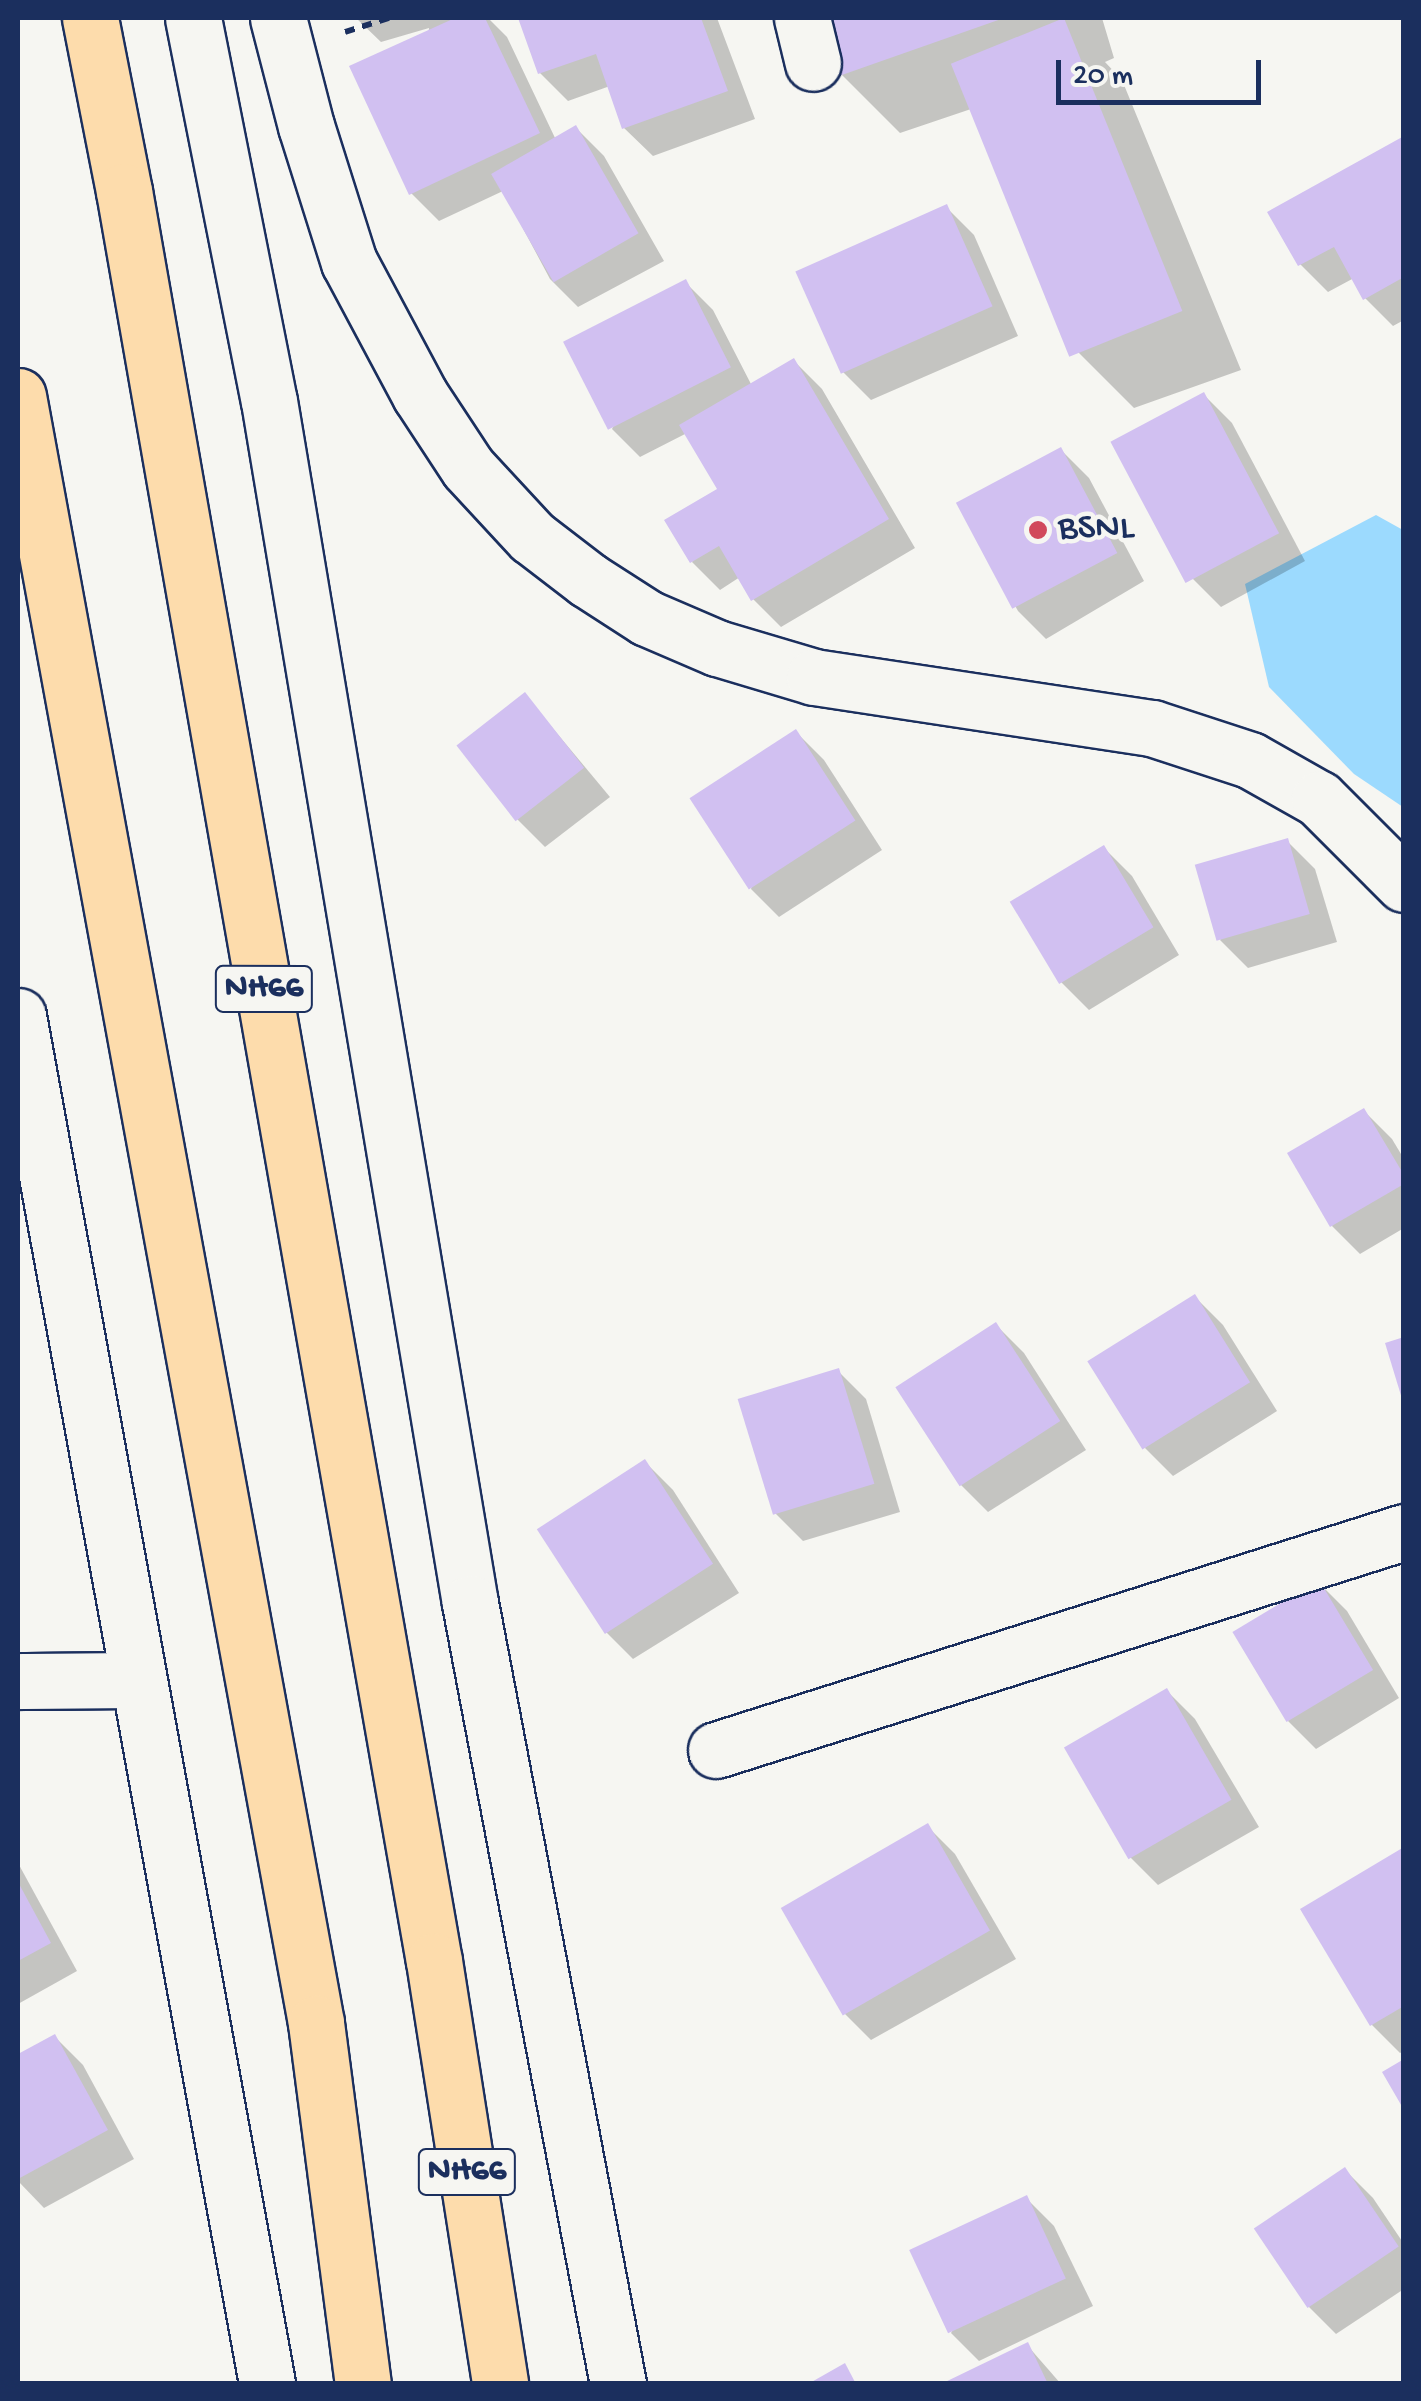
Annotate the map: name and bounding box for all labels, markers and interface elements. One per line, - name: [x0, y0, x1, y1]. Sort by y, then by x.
- scale bar: [1061, 40, 1266, 102]
- text: 20 m: [1073, 60, 1133, 95]
- place label: BSNL: [1058, 507, 1134, 553]
- marker: BSNL: [1027, 519, 1049, 541]
- road number: NH66: [214, 959, 314, 1019]
- road number: NH66: [417, 2142, 517, 2202]

